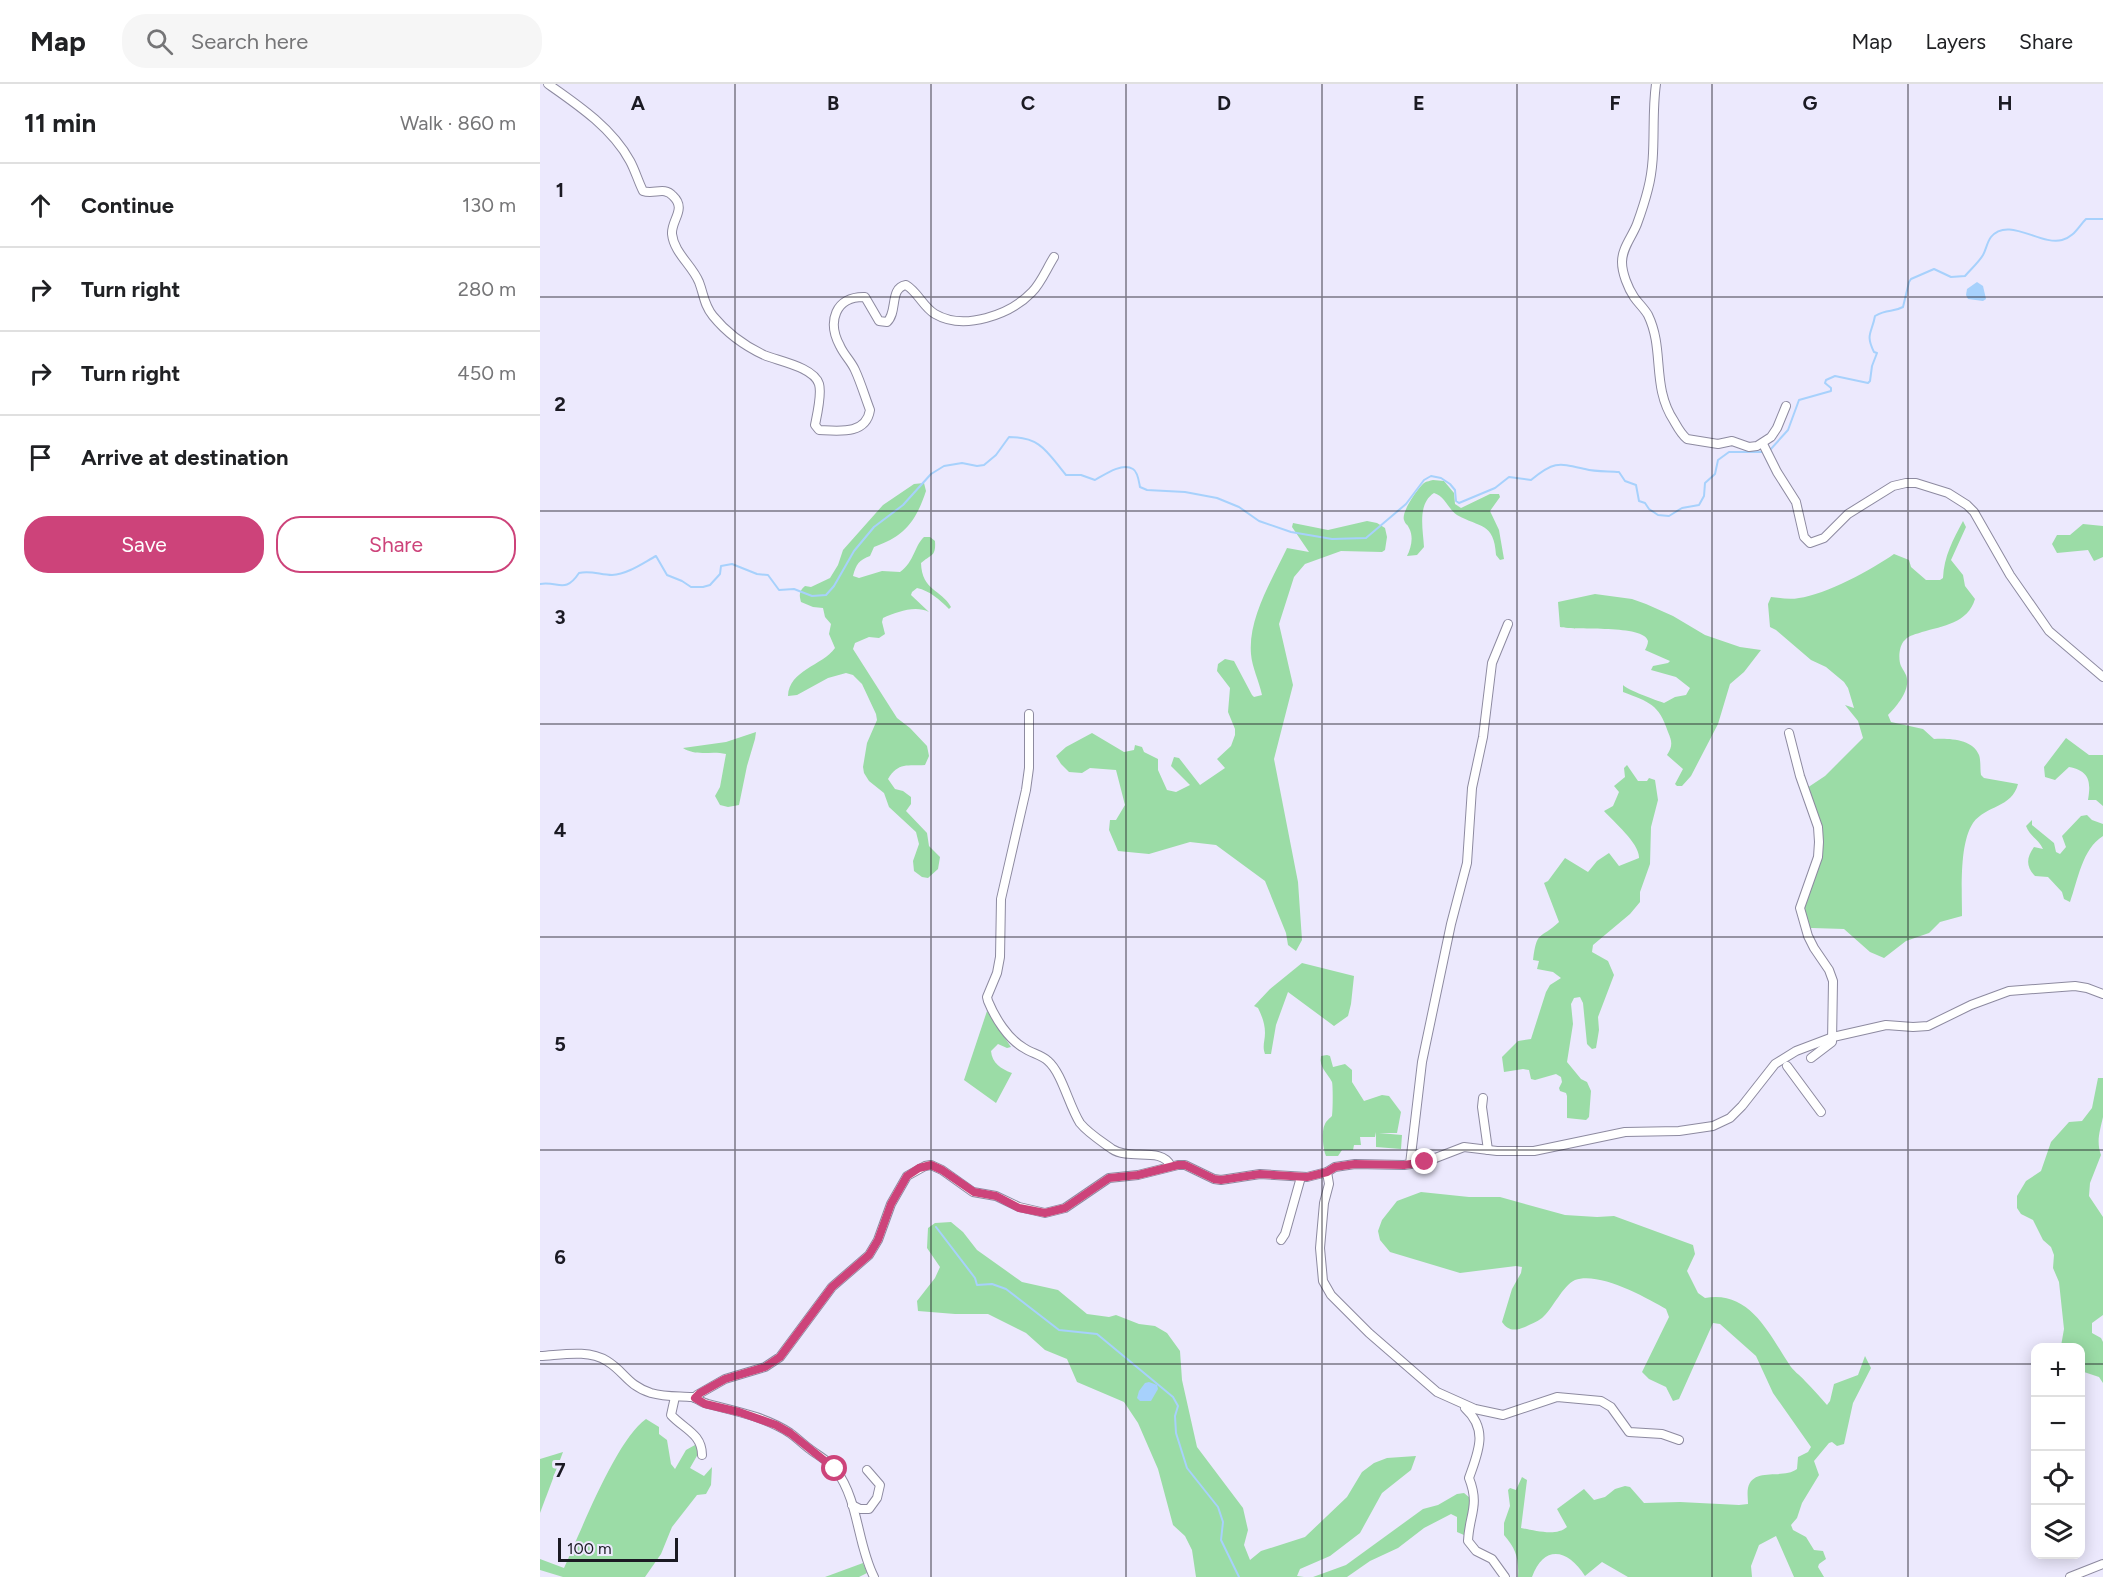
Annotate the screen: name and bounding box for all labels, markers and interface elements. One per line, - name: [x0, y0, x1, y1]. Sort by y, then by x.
- search box: [122, 14, 542, 68]
- text: Map: [30, 24, 86, 58]
- icon: search: [143, 25, 176, 58]
- text: Search here: [191, 28, 308, 55]
- text: Map: [1852, 29, 1892, 54]
- text: Layers: [1925, 29, 1986, 54]
- text: Share: [2019, 29, 2073, 54]
- text: A: [631, 91, 646, 115]
- text: B: [827, 91, 839, 115]
- text: C: [1021, 91, 1035, 115]
- text: D: [1217, 91, 1231, 115]
- text: E: [1413, 91, 1425, 115]
- text: F: [1609, 91, 1621, 115]
- text: G: [1803, 91, 1818, 115]
- text: H: [1998, 91, 2013, 115]
- text: 11 min: [24, 107, 96, 139]
- text: Walk · 860 m: [400, 111, 516, 135]
- text: 1: [556, 178, 564, 202]
- icon: ahead: [24, 189, 57, 222]
- text: Continue: [81, 192, 174, 219]
- text: 130 m: [462, 193, 516, 217]
- icon: right: [24, 273, 57, 306]
- text: Turn right: [81, 276, 180, 303]
- text: 280 m: [458, 277, 516, 301]
- icon: right: [24, 357, 57, 390]
- text: Turn right: [81, 360, 180, 387]
- text: 450 m: [457, 361, 516, 385]
- text: 2: [554, 392, 566, 416]
- icon: arrive: [24, 441, 57, 474]
- text: Arrive at destination: [81, 444, 289, 471]
- button: Save: [24, 516, 264, 573]
- button: Share: [276, 516, 516, 573]
- text: 3: [554, 605, 566, 629]
- text: 4: [554, 818, 567, 842]
- text: 5: [554, 1032, 566, 1056]
- route end: [1411, 1148, 1437, 1174]
- text: 6: [554, 1245, 566, 1269]
- map controls: [2031, 1343, 2085, 1559]
- button: +: [2031, 1343, 2085, 1397]
- button: −: [2031, 1397, 2085, 1451]
- button: locate: [2031, 1451, 2085, 1505]
- route start: [821, 1455, 847, 1481]
- text: 7: [554, 1458, 566, 1482]
- button: layers: [2031, 1505, 2085, 1559]
- scale bar: [558, 1535, 678, 1562]
- text: 100 m: [567, 1539, 612, 1558]

